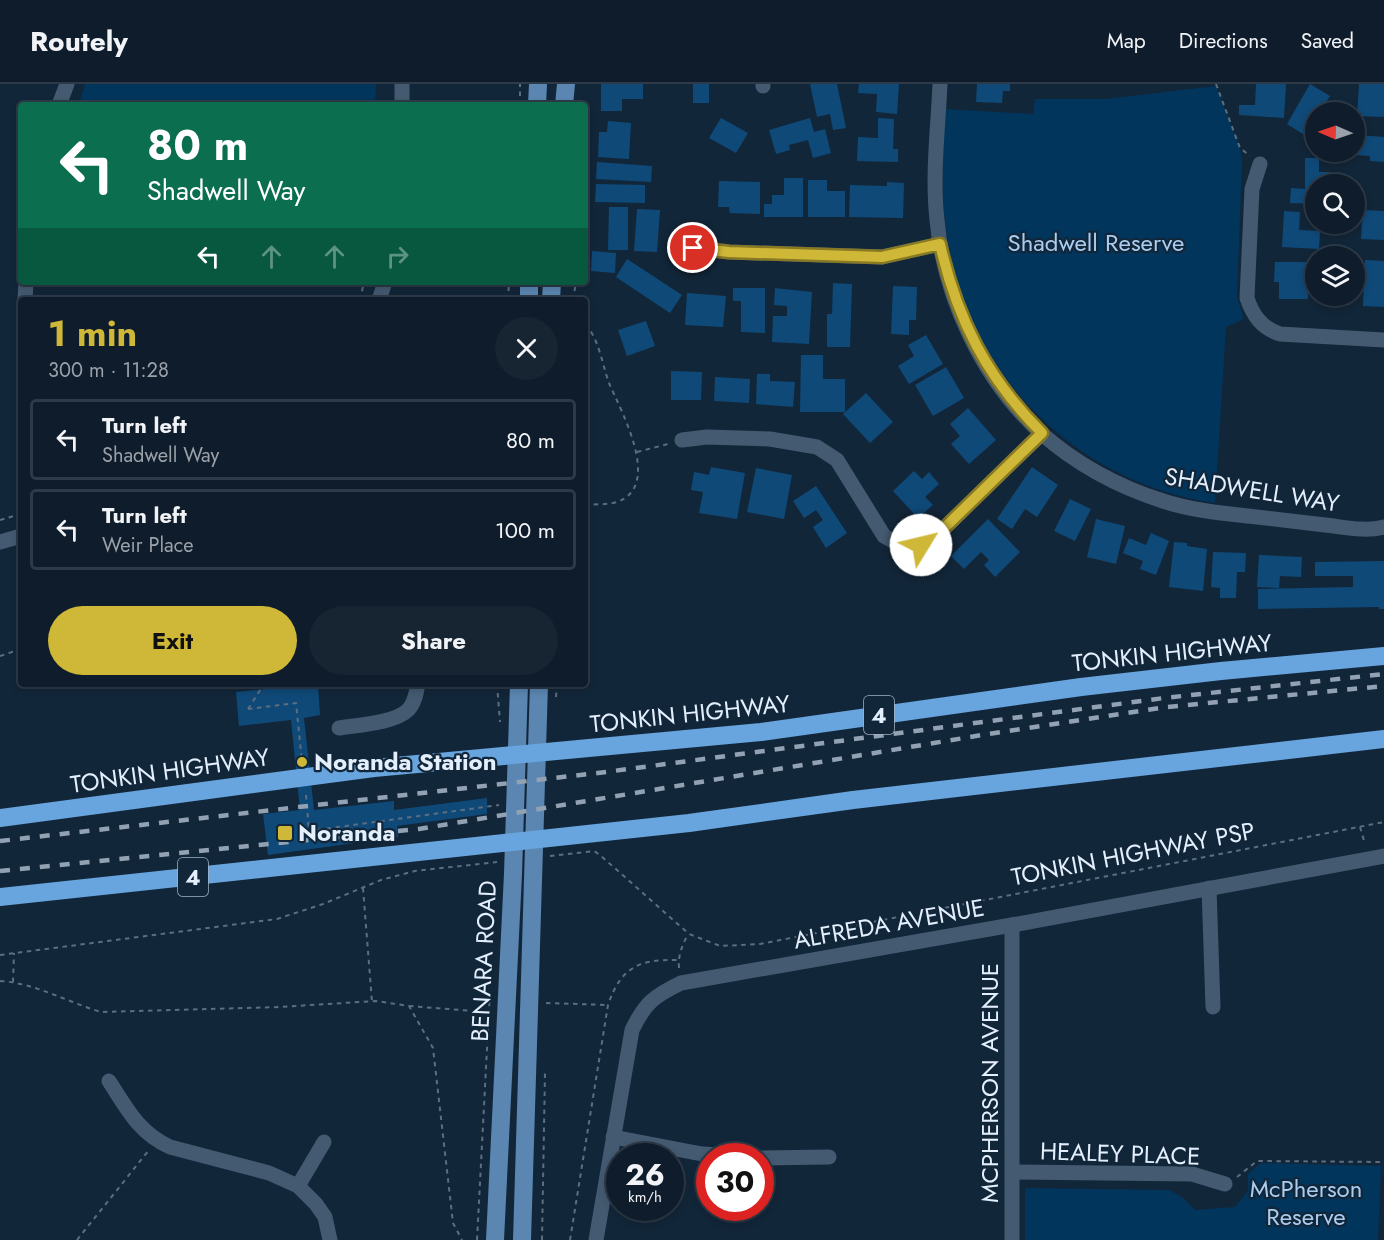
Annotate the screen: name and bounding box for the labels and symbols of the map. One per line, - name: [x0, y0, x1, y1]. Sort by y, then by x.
- north arrow: [1305, 102, 1365, 162]
- pin: [667, 222, 718, 273]
- park label: Shadwell Reserve: [1008, 225, 1184, 260]
- street label: SHADWELL WAY: [1162, 458, 1343, 521]
- position arrow: [889, 513, 953, 577]
- street label: TONKIN HIGHWAY: [1070, 625, 1274, 680]
- street label: TONKIN HIGHWAY: [588, 686, 792, 741]
- road number: 4: [864, 696, 894, 734]
- street label: TONKIN HIGHWAY: [68, 739, 272, 802]
- place label: Noranda Station: [314, 744, 497, 779]
- marker: Noranda Station: [295, 755, 309, 769]
- street label: TONKIN HIGHWAY PSP: [1008, 813, 1258, 894]
- place label: Noranda: [298, 815, 396, 850]
- marker: Noranda: [276, 824, 294, 842]
- road number: 4: [178, 858, 208, 896]
- street label: BENARA ROAD: [462, 879, 505, 1042]
- street label: ALFREDA AVENUE: [791, 889, 987, 958]
- street label: MCPHERSON AVENUE: [972, 963, 1007, 1203]
- street label: HEALEY PLACE: [1039, 1133, 1201, 1174]
- speed limit sign: 30: [696, 1143, 774, 1221]
- park label: McPherson Reserve: [1250, 1171, 1362, 1234]

